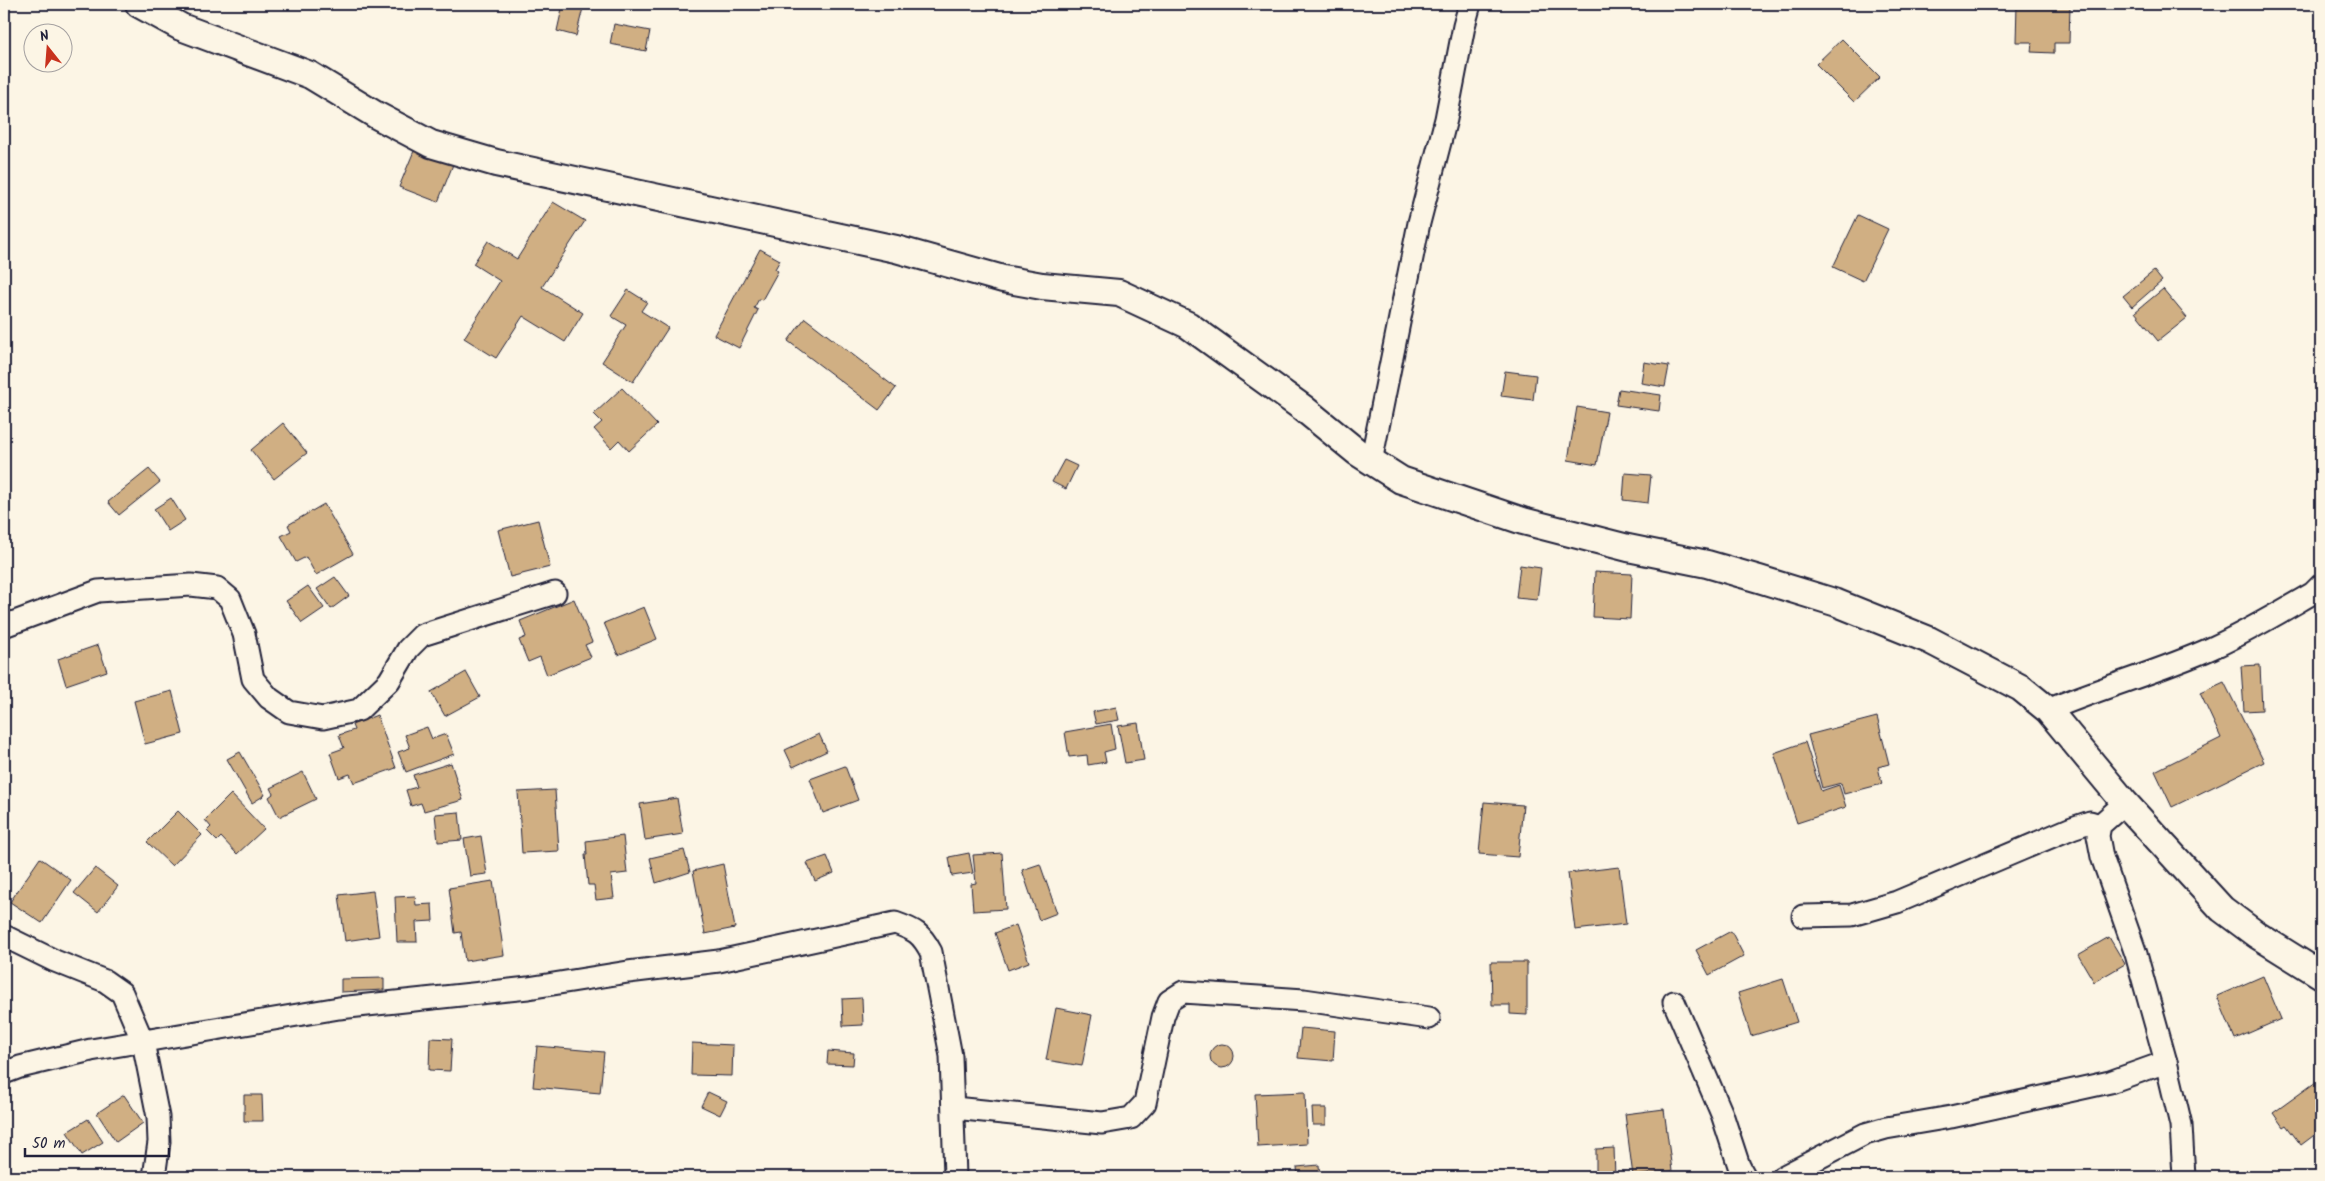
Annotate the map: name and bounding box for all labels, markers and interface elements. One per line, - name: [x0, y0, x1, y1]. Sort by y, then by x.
- north arrow: [22, 22, 72, 72]
- text: N: [37, 25, 52, 48]
- scale bar: [25, 1126, 169, 1158]
- text: 50 m: [32, 1132, 66, 1156]

